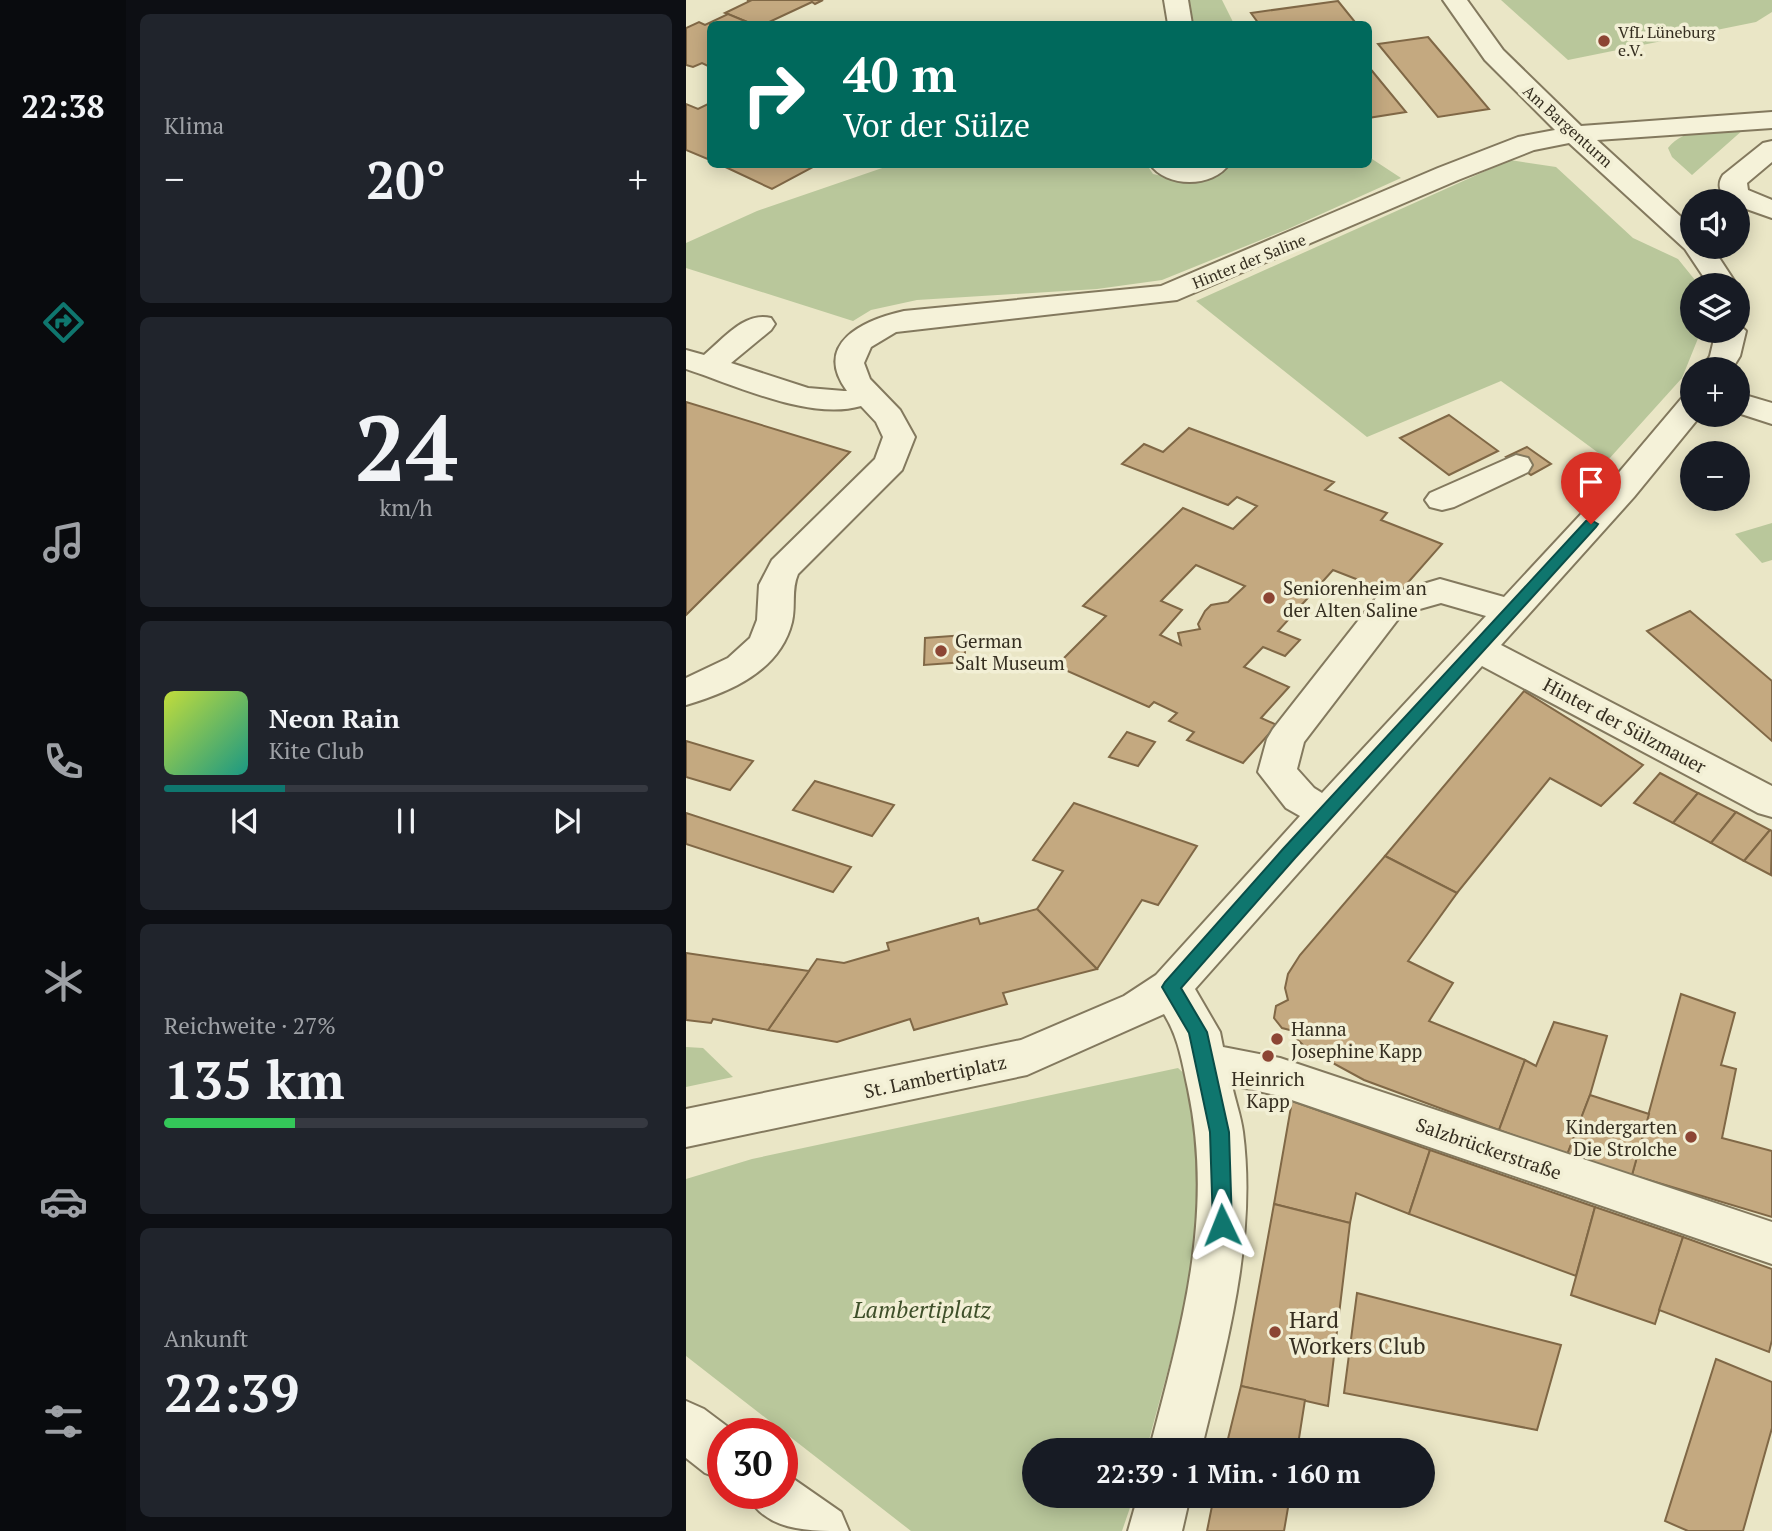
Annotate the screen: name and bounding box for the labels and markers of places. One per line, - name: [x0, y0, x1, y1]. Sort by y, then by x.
- place label: VfL Lüneburg e.V.: [1618, 21, 1716, 61]
- marker: VfL Lüneburg e.V.: [1596, 33, 1612, 49]
- pin: [1561, 452, 1621, 524]
- place label: Seniorenheim an der Alten Saline: [1283, 575, 1427, 622]
- marker: Seniorenheim an der Alten Saline: [1261, 590, 1277, 606]
- place label: German Salt Museum: [955, 628, 1065, 675]
- marker: German Salt Museum: [933, 643, 949, 659]
- place label: Hanna Josephine Kapp: [1291, 1016, 1422, 1063]
- marker: Hanna Josephine Kapp: [1269, 1031, 1285, 1047]
- marker: Heinrich Kapp: [1260, 1048, 1276, 1064]
- place label: Heinrich Kapp: [1231, 1066, 1305, 1113]
- place label: Kindergarten Die Strolche: [1566, 1114, 1677, 1161]
- marker: Kindergarten Die Strolche: [1683, 1129, 1699, 1145]
- place label: Hard Workers Club: [1289, 1304, 1426, 1361]
- marker: Hard Workers Club: [1267, 1324, 1283, 1340]

